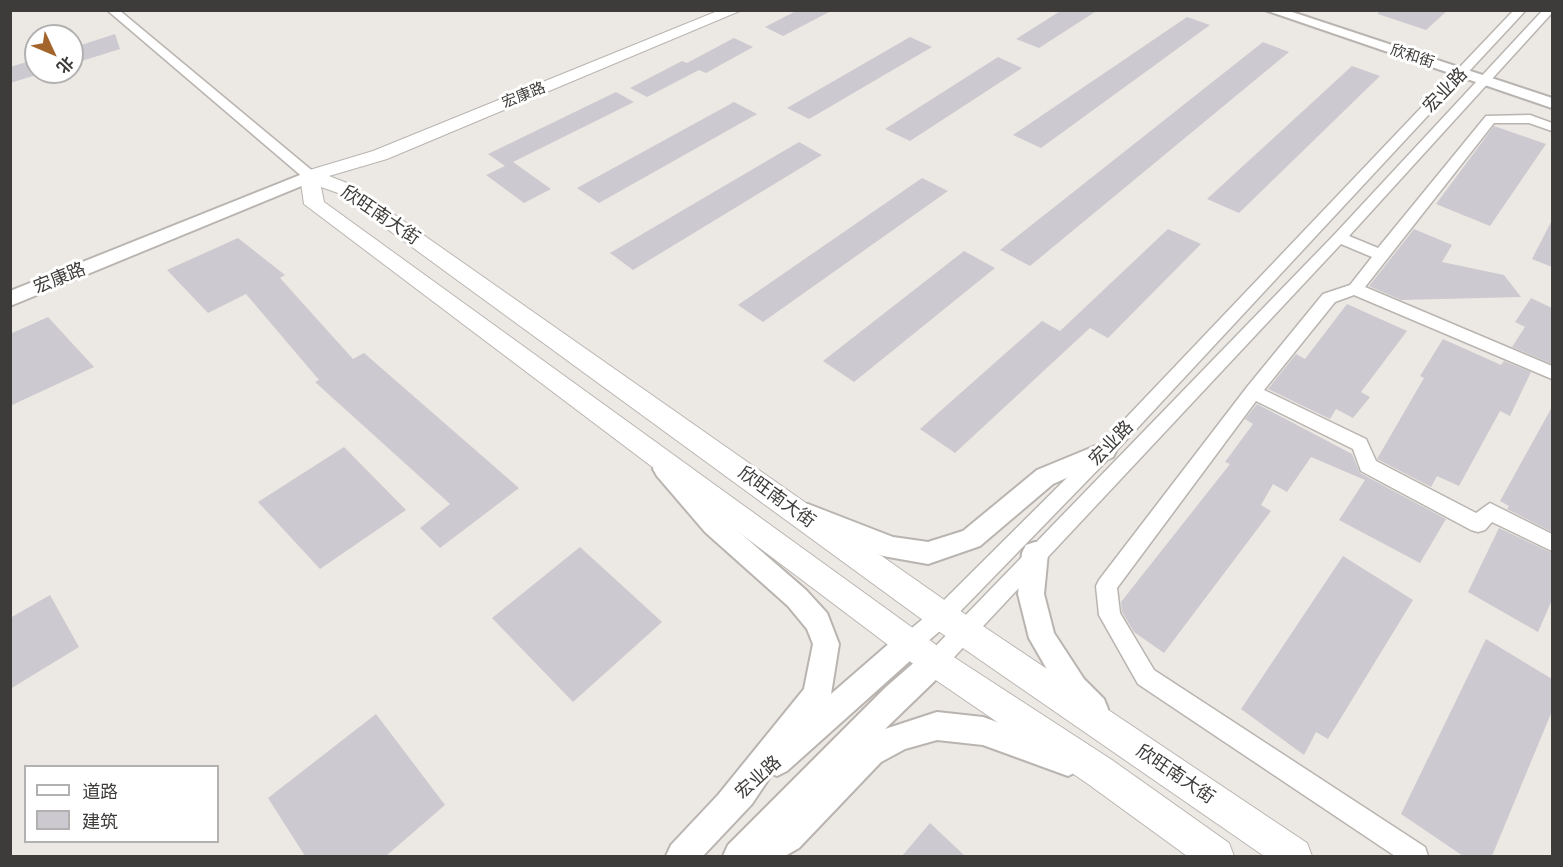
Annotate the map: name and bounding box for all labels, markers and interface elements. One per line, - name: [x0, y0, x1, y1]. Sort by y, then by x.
- north arrow: [24, 24, 84, 84]
- street label: 欣和街: [1388, 41, 1436, 73]
- text: 北: [52, 52, 79, 79]
- street label: 宏业路: [1419, 64, 1473, 118]
- street label: 宏康路: [500, 79, 548, 113]
- street label: 欣旺南大街: [337, 182, 423, 250]
- street label: 宏康路: [31, 259, 89, 299]
- street label: 宏业路: [1085, 417, 1139, 471]
- street label: 欣旺南大街: [733, 463, 819, 533]
- street label: 欣旺南大街: [1132, 741, 1218, 809]
- street label: 宏业路: [732, 752, 786, 804]
- legend: [24, 765, 219, 843]
- text: 道路: [82, 779, 118, 804]
- text: 建筑: [82, 809, 118, 834]

